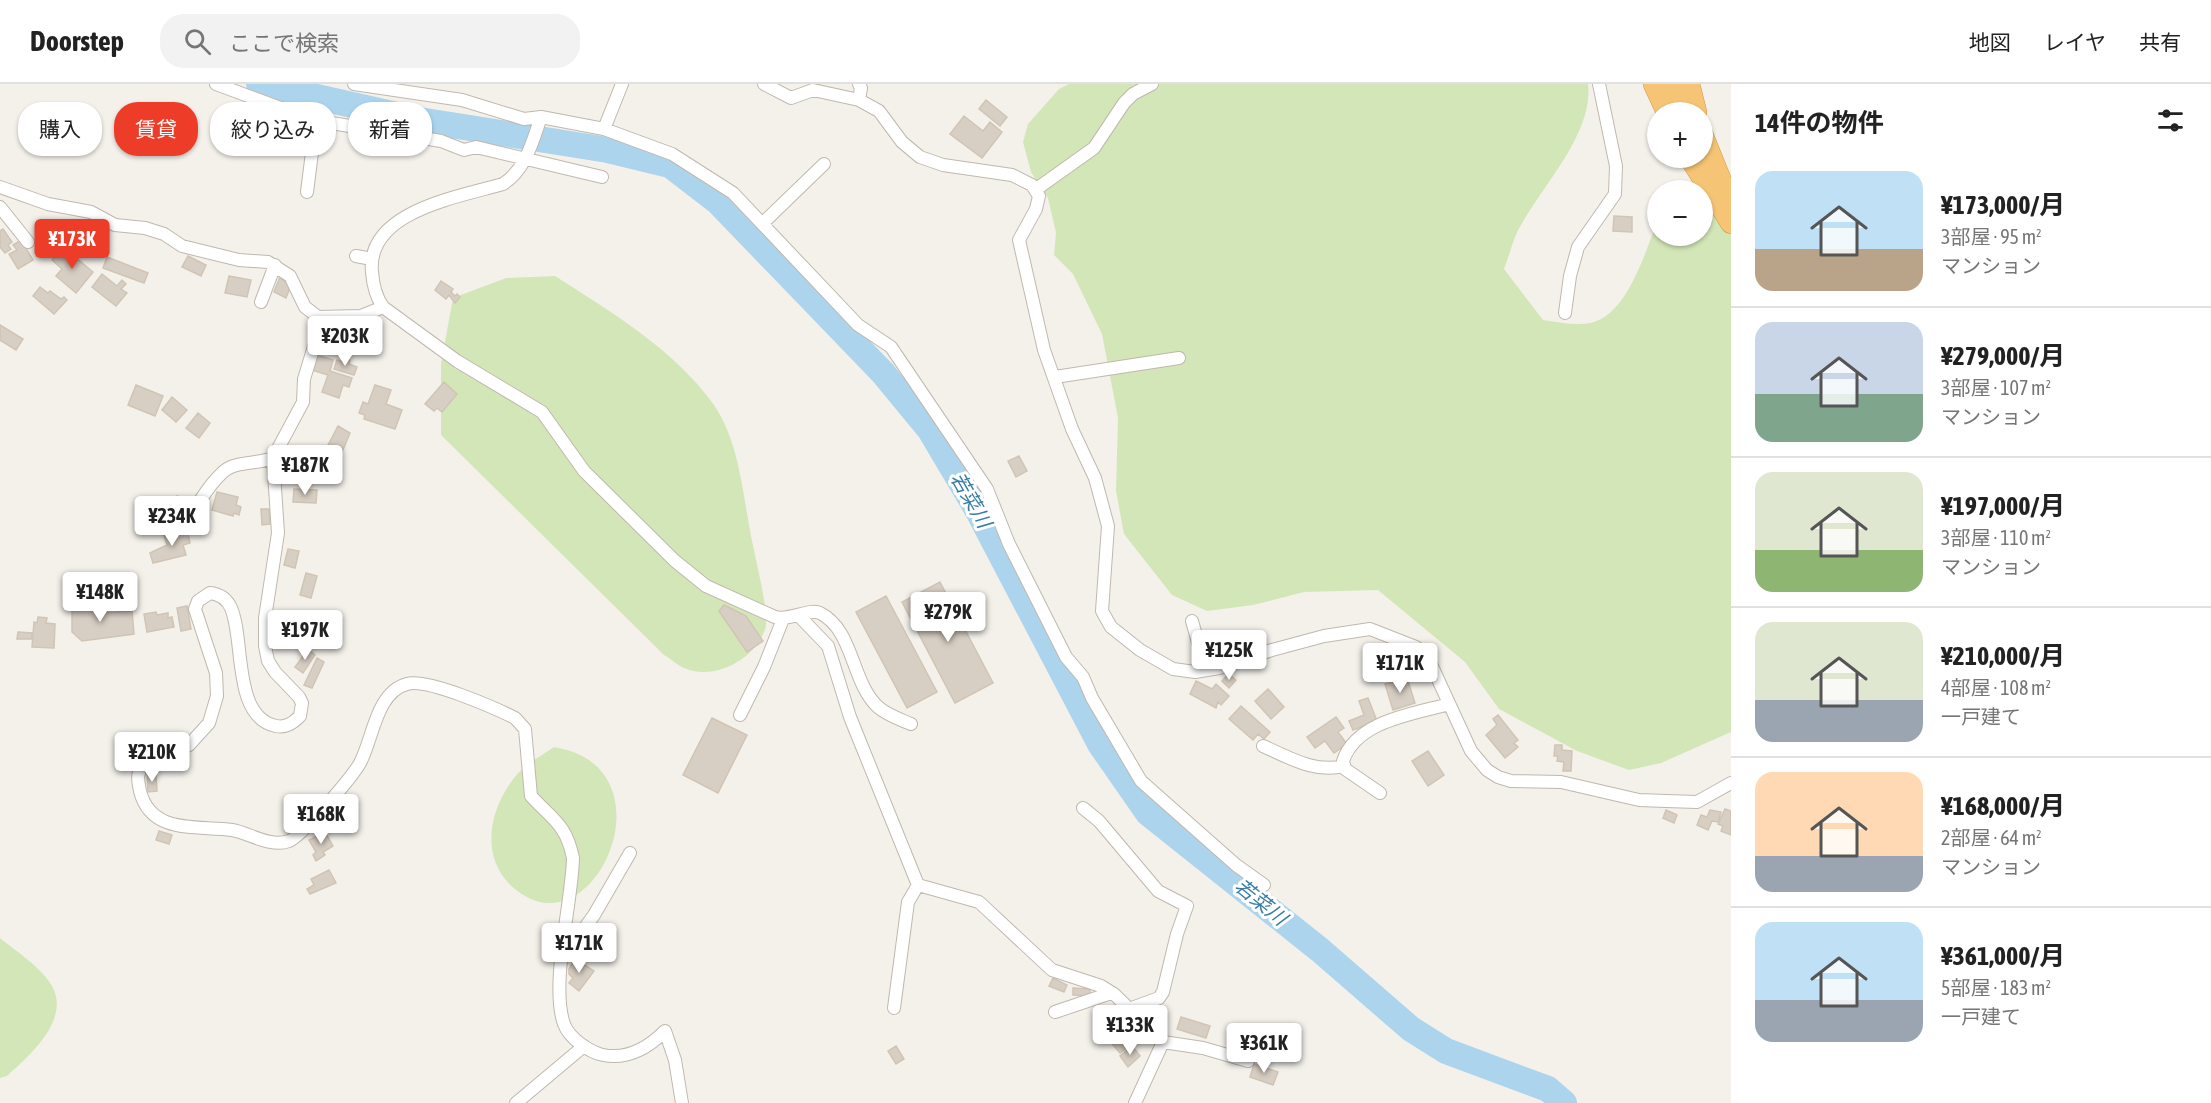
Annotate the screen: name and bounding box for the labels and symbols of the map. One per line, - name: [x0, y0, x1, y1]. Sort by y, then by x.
- pin: ¥173K: [30, 219, 114, 270]
- pin: ¥203K: [303, 316, 387, 367]
- pin: ¥187K: [263, 445, 347, 496]
- water label: 若菜川: [946, 468, 997, 533]
- pin: ¥234K: [130, 496, 214, 547]
- pin: ¥148K: [58, 572, 142, 623]
- pin: ¥279K: [906, 592, 990, 643]
- pin: ¥197K: [263, 610, 347, 661]
- pin: ¥125K: [1187, 630, 1271, 681]
- pin: ¥171K: [1358, 643, 1442, 694]
- pin: ¥210K: [110, 732, 194, 783]
- pin: ¥168K: [279, 794, 363, 845]
- water label: 若菜川: [1231, 874, 1293, 931]
- pin: ¥171K: [537, 923, 621, 974]
- pin: ¥133K: [1088, 1005, 1172, 1056]
- pin: ¥361K: [1222, 1023, 1306, 1074]

